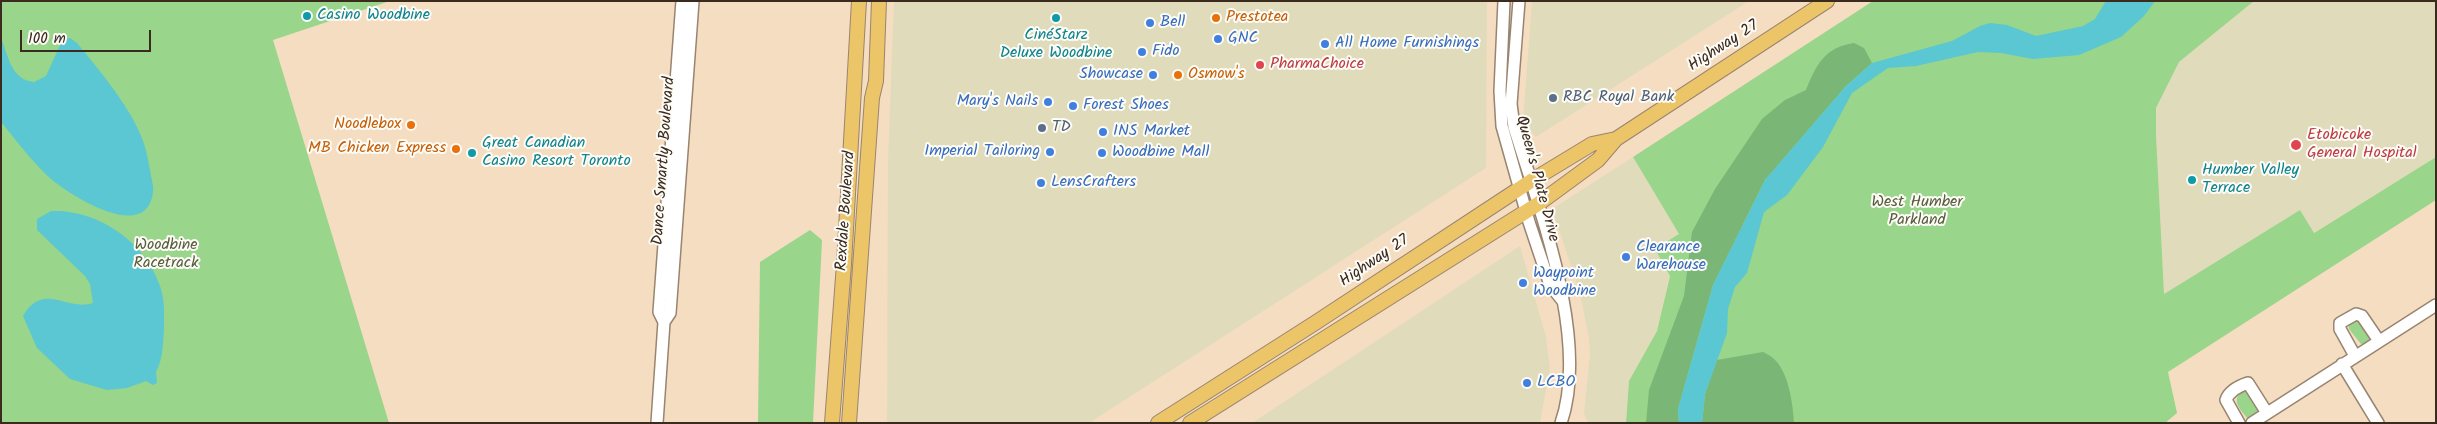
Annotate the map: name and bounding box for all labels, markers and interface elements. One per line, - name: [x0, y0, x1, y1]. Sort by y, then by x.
- place label: Casino Woodbine: [317, 6, 430, 26]
- place label: Prestotea: [1226, 8, 1288, 28]
- marker: Casino Woodbine: [301, 10, 313, 22]
- marker: CinéStarz Deluxe Woodbine: [1050, 12, 1062, 24]
- marker: Prestotea: [1210, 12, 1222, 24]
- place label: Bell: [1160, 13, 1185, 33]
- marker: Bell: [1144, 17, 1156, 29]
- street label: Highway 27: [1685, 17, 1763, 77]
- scale bar: [22, 20, 154, 52]
- place label: CinéStarz Deluxe Woodbine: [1000, 26, 1112, 64]
- text: 100 m: [28, 27, 66, 51]
- place label: GNC: [1228, 29, 1258, 49]
- marker: GNC: [1212, 33, 1224, 45]
- place label: All Home Furnishings: [1335, 34, 1479, 54]
- marker: All Home Furnishings: [1319, 38, 1331, 50]
- place label: Fido: [1152, 42, 1179, 62]
- marker: Fido: [1136, 46, 1148, 58]
- place label: PharmaChoice: [1270, 55, 1364, 75]
- marker: PharmaChoice: [1254, 59, 1266, 71]
- place label: Showcase: [1079, 65, 1143, 85]
- place label: Osmow's: [1188, 65, 1245, 85]
- marker: Showcase: [1147, 69, 1159, 81]
- marker: Osmow's: [1172, 69, 1184, 81]
- street label: Dance Smartly Boulevard: [650, 76, 680, 246]
- place label: RBC Royal Bank: [1563, 88, 1674, 108]
- place label: Mary's Nails: [957, 92, 1038, 112]
- marker: RBC Royal Bank: [1547, 92, 1559, 104]
- marker: Mary's Nails: [1042, 96, 1054, 108]
- place label: Forest Shoes: [1083, 96, 1169, 116]
- marker: Forest Shoes: [1067, 100, 1079, 112]
- street label: Queen's Plate Drive: [1510, 114, 1562, 244]
- place label: Noodlebox: [334, 115, 401, 135]
- place label: TD: [1052, 118, 1071, 138]
- marker: Noodlebox: [405, 119, 417, 131]
- marker: TD: [1036, 122, 1048, 134]
- place label: INS Market: [1113, 122, 1190, 142]
- marker: INS Market: [1097, 126, 1109, 138]
- place label: Etobicoke General Hospital: [2307, 126, 2417, 164]
- place label: Great Canadian Casino Resort Toronto: [482, 134, 631, 172]
- marker: Etobicoke General Hospital: [2289, 138, 2303, 152]
- place label: MB Chicken Express: [308, 139, 446, 159]
- place label: Imperial Tailoring: [924, 142, 1040, 162]
- marker: MB Chicken Express: [450, 143, 462, 155]
- place label: Woodbine Mall: [1112, 143, 1209, 163]
- marker: Imperial Tailoring: [1044, 146, 1056, 158]
- marker: Great Canadian Casino Resort Toronto: [466, 147, 478, 159]
- marker: Woodbine Mall: [1096, 147, 1108, 159]
- street label: Rexdale Boulevard: [833, 150, 861, 272]
- place label: Humber Valley Terrace: [2202, 161, 2299, 199]
- place label: LensCrafters: [1051, 173, 1136, 193]
- marker: Humber Valley Terrace: [2186, 174, 2198, 186]
- marker: LensCrafters: [1035, 177, 1047, 189]
- park label: West Humber Parkland: [1871, 193, 1963, 231]
- street label: Highway 27: [1337, 232, 1413, 292]
- park label: Woodbine Racetrack: [134, 236, 198, 274]
- place label: Clearance Warehouse: [1636, 238, 1706, 276]
- marker: Clearance Warehouse: [1620, 251, 1632, 263]
- place label: Waypoint Woodbine: [1533, 264, 1596, 302]
- marker: Waypoint Woodbine: [1517, 277, 1529, 289]
- place label: LCBO: [1537, 373, 1575, 393]
- marker: LCBO: [1521, 377, 1533, 389]

